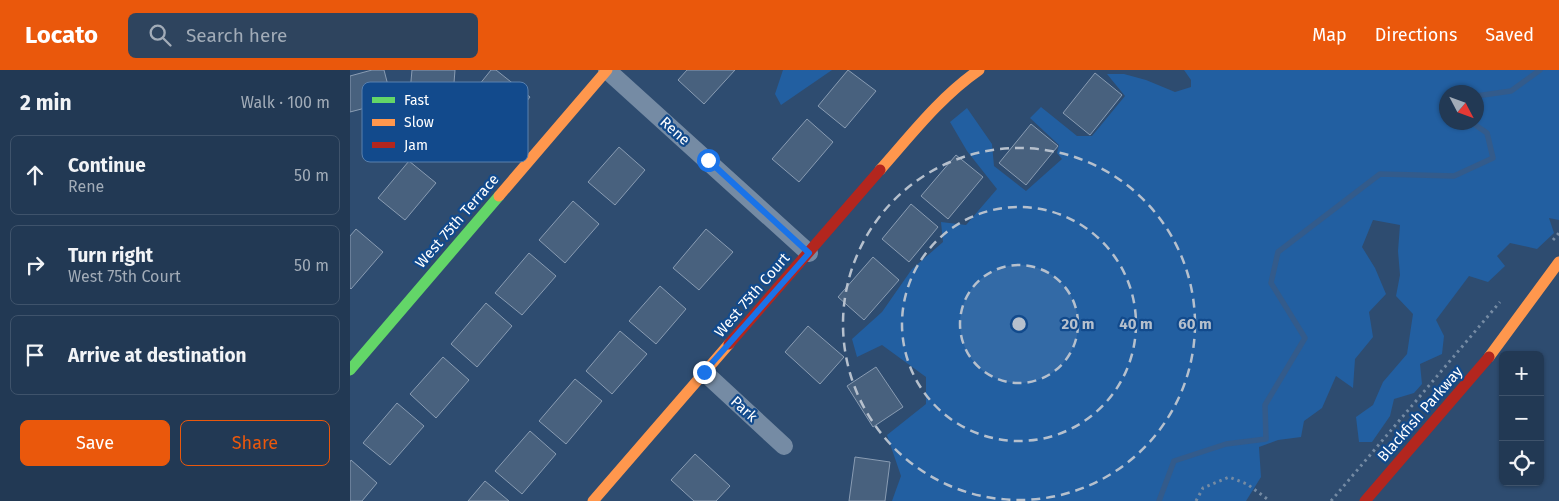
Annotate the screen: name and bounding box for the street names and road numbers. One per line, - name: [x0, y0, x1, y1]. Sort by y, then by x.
- street label: Rene: [656, 113, 694, 149]
- street label: West 75th Terrace: [411, 170, 503, 272]
- street label: West 75th Court: [711, 249, 794, 341]
- street label: Blackfish Parkway: [1374, 362, 1467, 465]
- street label: Park: [727, 392, 761, 426]

